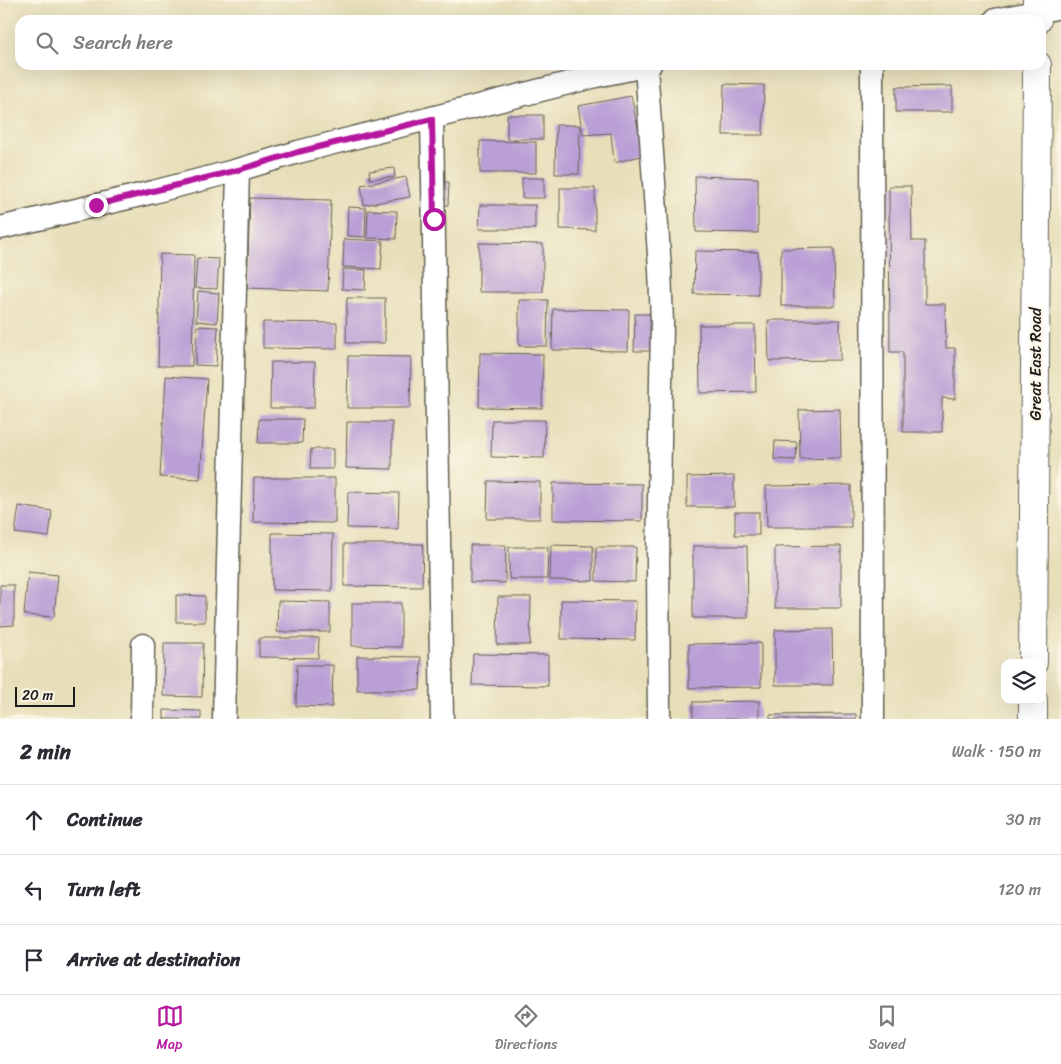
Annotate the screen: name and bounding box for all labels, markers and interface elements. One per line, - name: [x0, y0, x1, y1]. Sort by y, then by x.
- search box: [15, 15, 1046, 70]
- text: Search here: [73, 26, 173, 59]
- icon: search: [33, 29, 61, 57]
- route end: [85, 194, 108, 217]
- route start: [423, 208, 446, 231]
- street label: Great East Road: [1021, 306, 1050, 420]
- map controls: [1001, 659, 1046, 704]
- button: layers: [1001, 659, 1046, 704]
- text: 20 m: [22, 683, 53, 708]
- scale bar: [15, 684, 75, 707]
- text: 2 min: [20, 733, 71, 771]
- text: Walk · 150 m: [952, 737, 1041, 766]
- text: Continue: [67, 803, 143, 836]
- text: 30 m: [1006, 805, 1041, 834]
- icon: ahead: [20, 806, 48, 834]
- text: Turn left: [67, 873, 140, 906]
- text: 120 m: [998, 875, 1041, 904]
- icon: left: [20, 876, 48, 904]
- text: Arrive at destination: [67, 943, 240, 976]
- icon: arrive: [20, 946, 48, 974]
- tab: Map: [156, 1002, 184, 1057]
- tab: Directions: [495, 1002, 557, 1057]
- tab: Saved: [869, 1002, 905, 1057]

